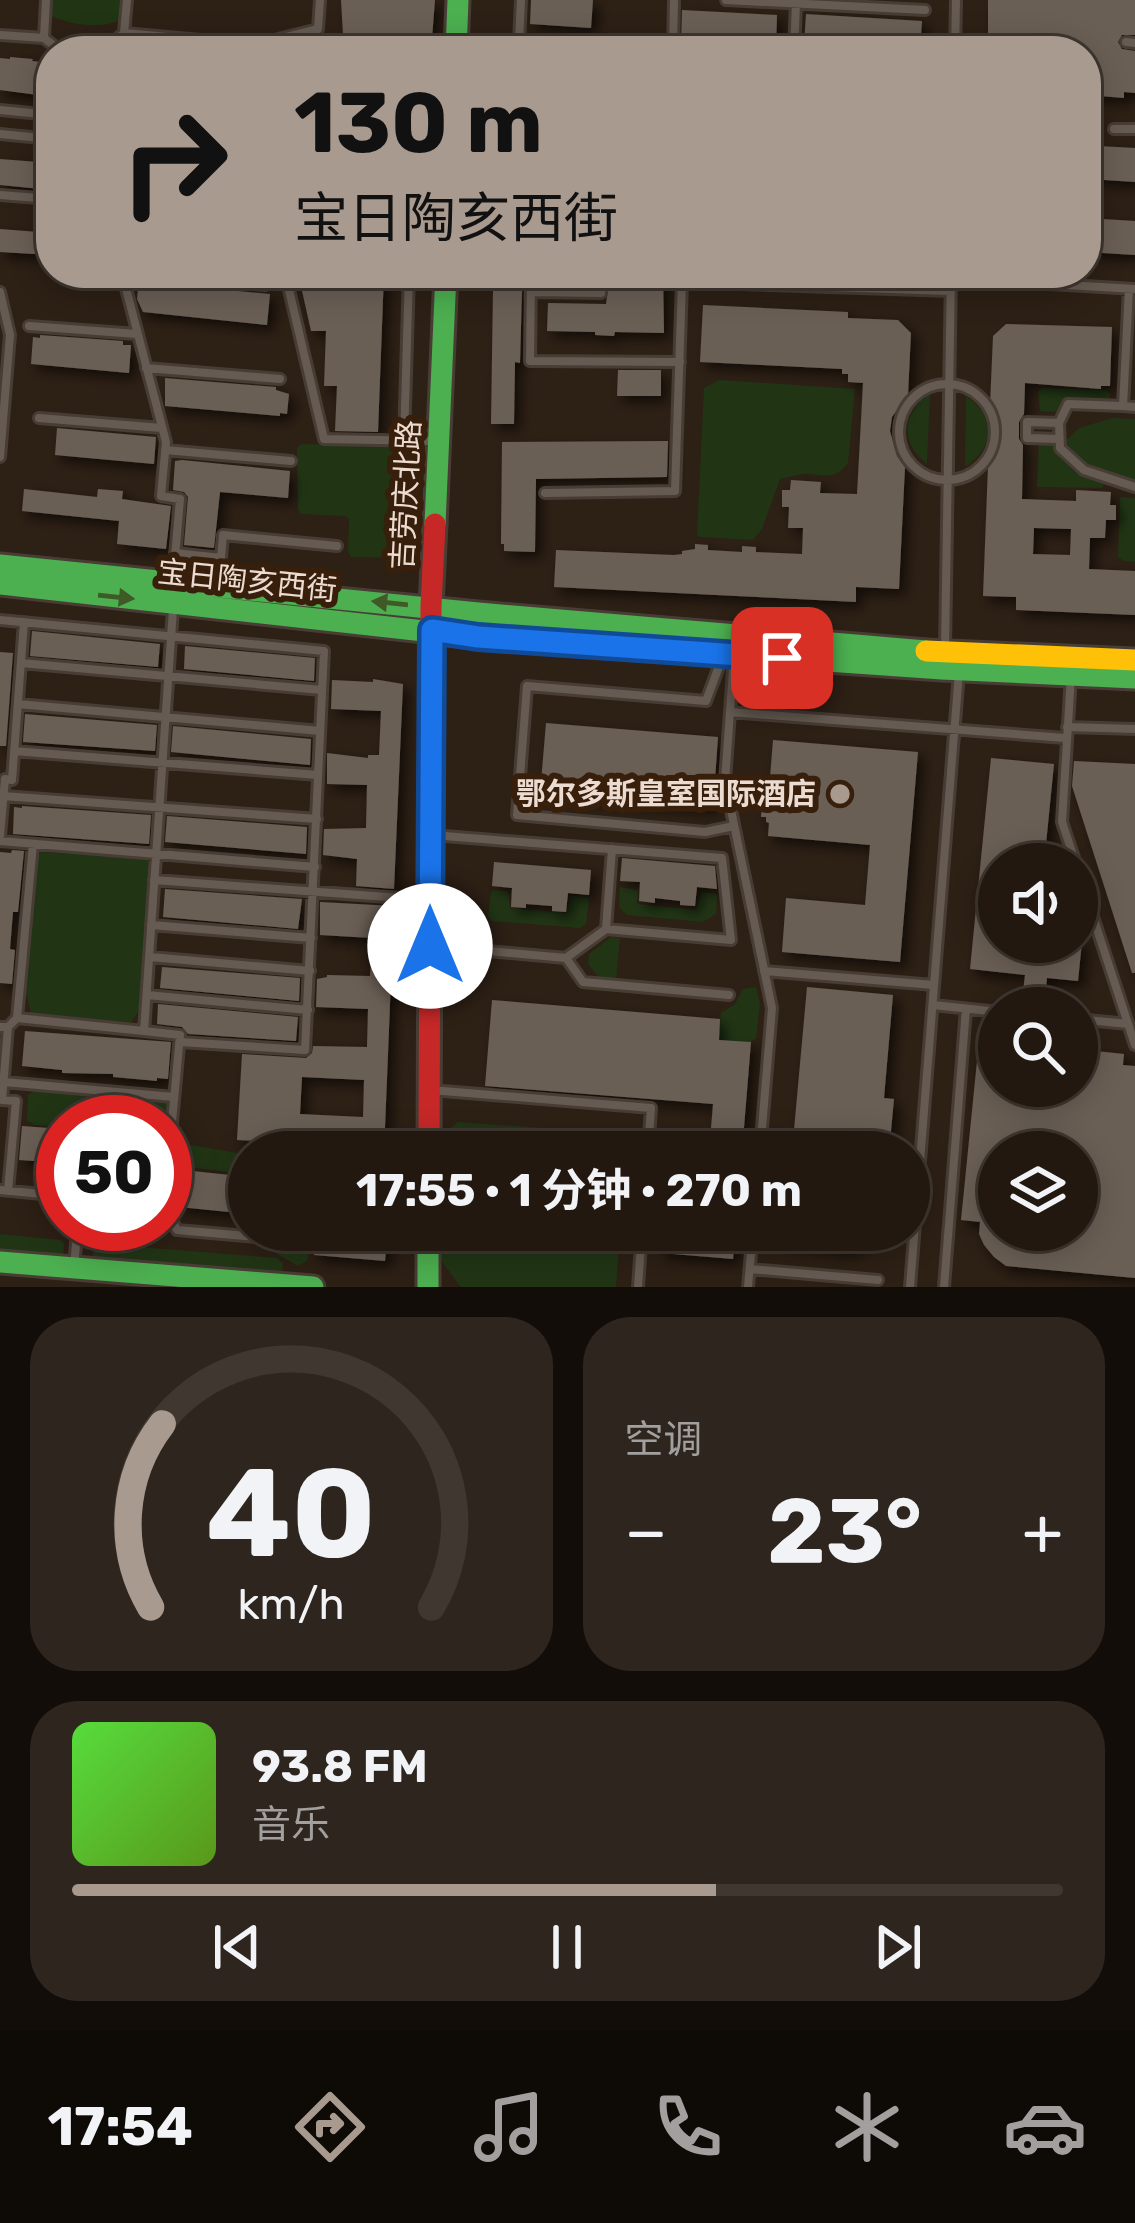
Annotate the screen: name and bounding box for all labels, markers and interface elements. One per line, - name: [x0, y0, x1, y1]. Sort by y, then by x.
- text: 130 m: [294, 73, 543, 173]
- icon: right: [96, 84, 252, 240]
- text: 宝日陶亥西街: [294, 187, 618, 251]
- street label: 吉劳庆北路: [384, 419, 428, 571]
- street label: 宝日陶亥西街: [156, 554, 338, 608]
- one-way arrow: [98, 588, 135, 607]
- one-way arrow: [371, 593, 409, 612]
- pin: [731, 607, 833, 709]
- icon: arrive: [749, 625, 815, 691]
- place label: 鄂尔多斯皇室国际酒店: [516, 776, 816, 812]
- marker: 鄂尔多斯皇室国际酒店: [827, 781, 853, 807]
- map controls: [978, 843, 1098, 1251]
- button: sound: [978, 843, 1098, 963]
- position arrow: [367, 883, 493, 1009]
- button: search: [978, 987, 1098, 1107]
- speed limit sign: 50: [36, 1095, 192, 1251]
- button: layers: [978, 1131, 1098, 1251]
- text: 17:55 · 1 分钟 · 270 m: [356, 1164, 802, 1217]
- text: 空调: [625, 1417, 703, 1463]
- text: 40: [206, 1439, 376, 1587]
- text: 23°: [767, 1478, 922, 1585]
- text: −: [625, 1492, 667, 1571]
- text: +: [1022, 1492, 1063, 1571]
- text: km/h: [238, 1579, 345, 1630]
- text: 93.8 FM: [252, 1740, 428, 1793]
- text: 音乐: [252, 1802, 330, 1848]
- icon: previous: [204, 1914, 270, 1980]
- icon: pause: [534, 1914, 600, 1980]
- icon: next: [865, 1914, 931, 1980]
- icon: directions: [288, 2085, 372, 2169]
- icon: music: [467, 2085, 551, 2169]
- icon: phone: [646, 2085, 730, 2169]
- icon: climate: [825, 2085, 909, 2169]
- icon: car: [1003, 2085, 1087, 2169]
- text: 17:54: [47, 2095, 193, 2159]

